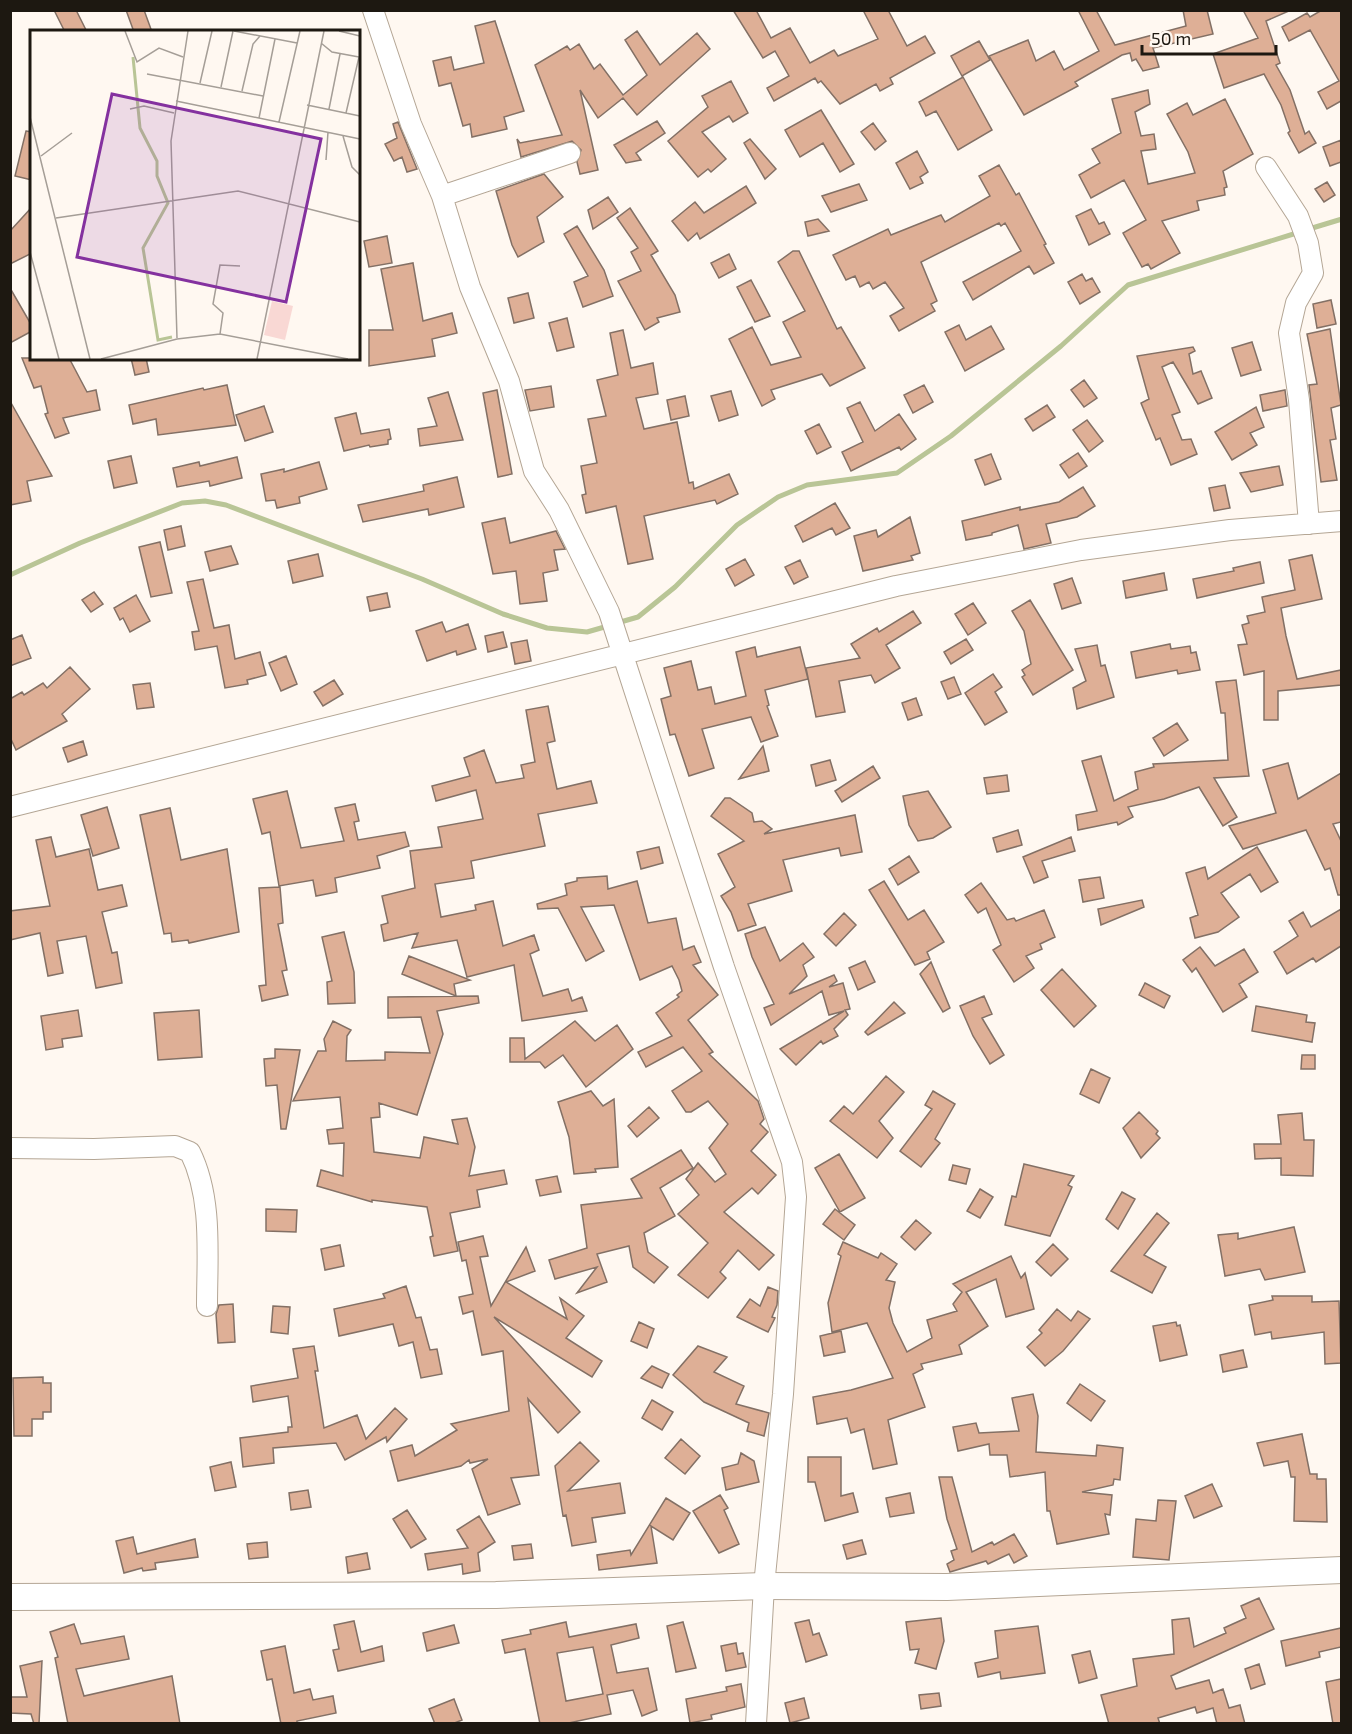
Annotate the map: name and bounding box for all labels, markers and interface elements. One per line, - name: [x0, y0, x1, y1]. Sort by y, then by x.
- scale bar: [1142, 18, 1276, 56]
- text: 50 m: [1151, 27, 1191, 49]
- inset map: [30, 30, 360, 360]

